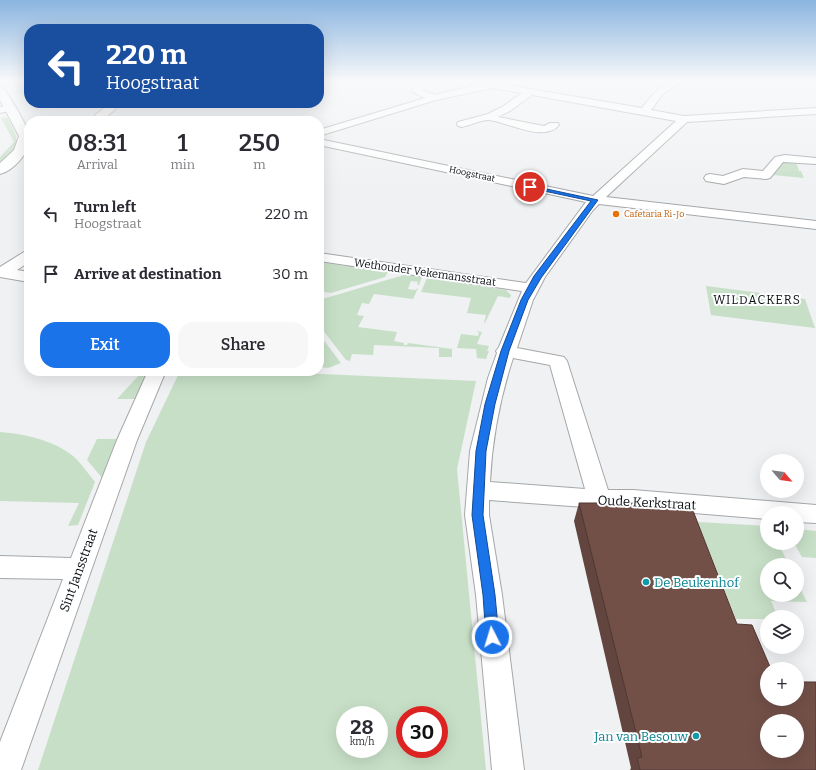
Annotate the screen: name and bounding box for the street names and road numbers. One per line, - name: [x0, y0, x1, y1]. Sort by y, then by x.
- street label: Hoogstraat: [448, 164, 497, 184]
- street label: Wethouder Vekemansstraat: [353, 256, 497, 289]
- street label: Oude Kerkstraat: [597, 492, 697, 513]
- street label: Sint Jansstraat: [56, 526, 101, 614]

